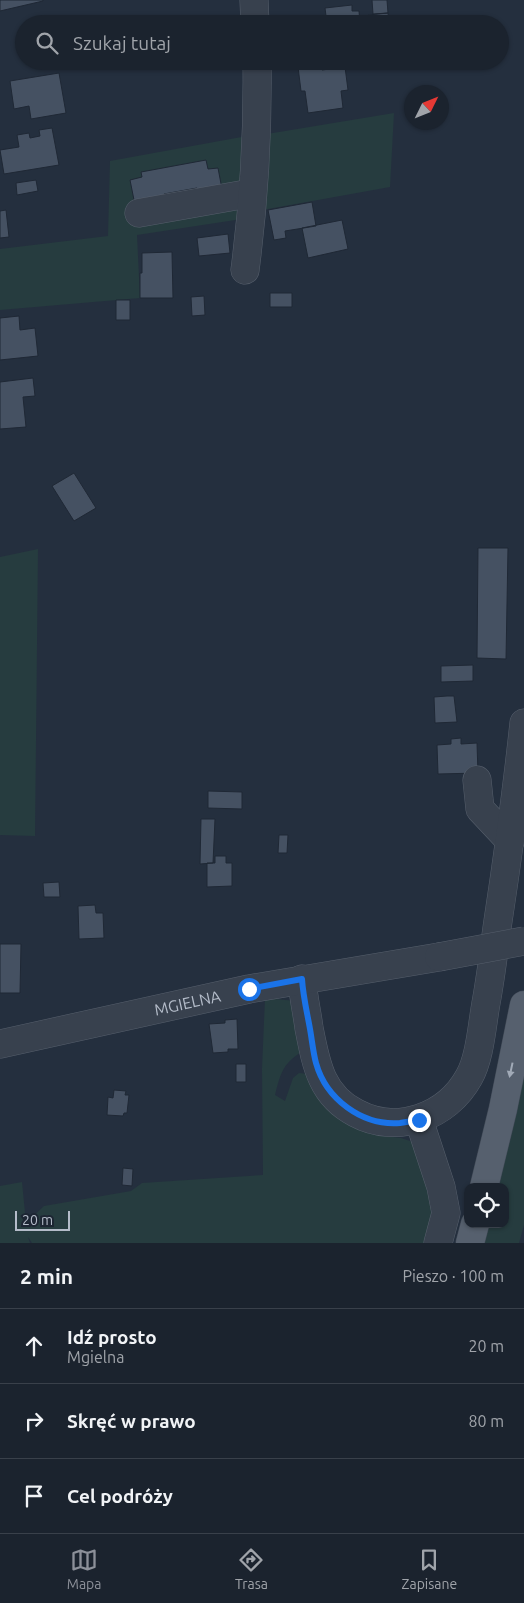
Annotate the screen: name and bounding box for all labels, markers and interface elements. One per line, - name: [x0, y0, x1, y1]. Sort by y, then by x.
- search box: [15, 15, 509, 70]
- icon: search: [33, 29, 61, 57]
- text: Szukaj tutaj: [73, 32, 171, 54]
- north arrow: [404, 85, 449, 130]
- route start: [238, 978, 261, 1001]
- street label: MGIELNA: [153, 986, 223, 1019]
- one-way arrow: [507, 1063, 515, 1078]
- route end: [408, 1109, 431, 1132]
- map controls: [464, 1183, 509, 1228]
- button: locate: [464, 1183, 509, 1228]
- scale bar: [15, 1208, 70, 1231]
- text: 20 m: [22, 1212, 53, 1228]
- text: 2 min: [20, 1264, 73, 1288]
- text: Pieszo · 100 m: [402, 1267, 504, 1285]
- text: Idź prosto: [67, 1326, 157, 1348]
- icon: ahead: [20, 1332, 48, 1360]
- text: 20 m: [468, 1337, 504, 1355]
- text: Mgielna: [67, 1348, 124, 1366]
- icon: right: [20, 1407, 48, 1435]
- text: Skręć w prawo: [67, 1410, 196, 1432]
- text: 80 m: [468, 1412, 504, 1430]
- icon: arrive: [20, 1482, 48, 1510]
- text: Cel podróży: [67, 1485, 173, 1507]
- tab: Mapa: [67, 1546, 101, 1592]
- tab: Trasa: [235, 1546, 268, 1592]
- tab: Zapisane: [402, 1546, 457, 1592]

